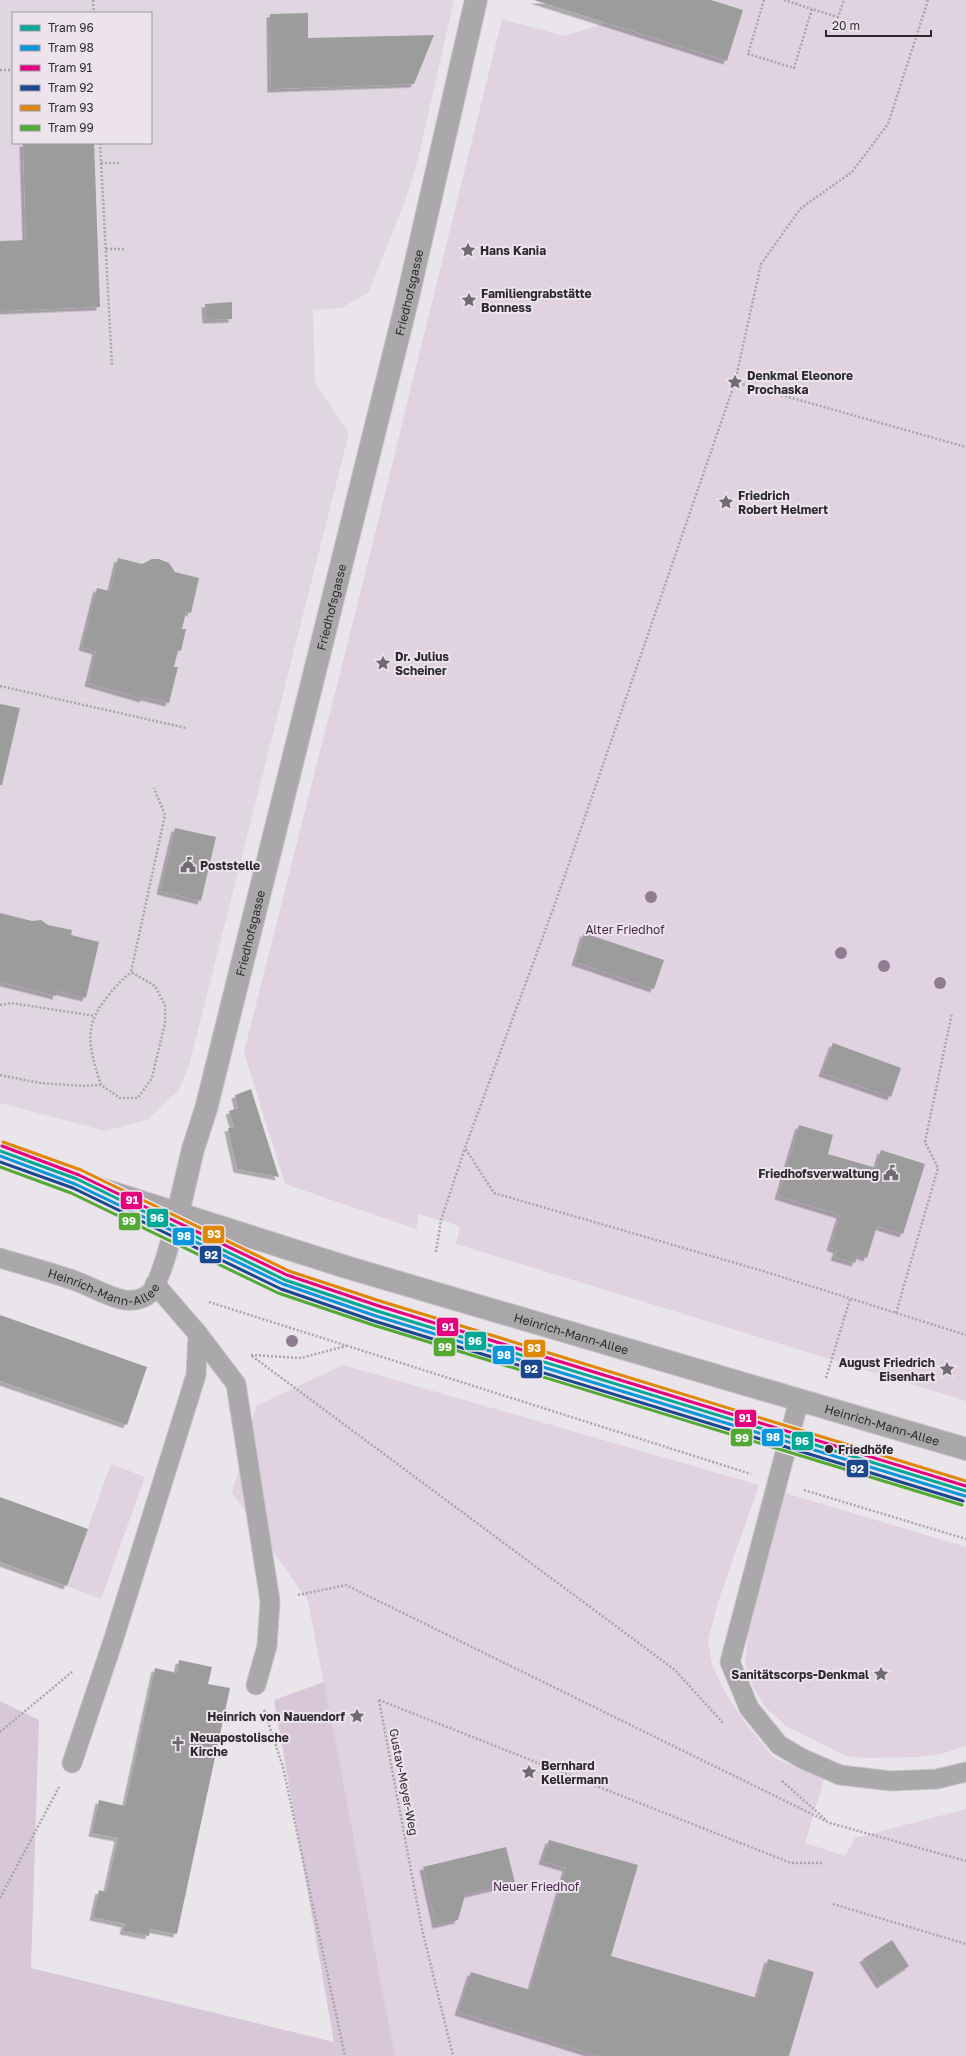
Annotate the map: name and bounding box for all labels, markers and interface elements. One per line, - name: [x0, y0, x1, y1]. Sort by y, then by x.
- legend: [12, 12, 152, 144]
- scale bar: [826, 12, 931, 38]
- text: 20 m: [832, 18, 860, 33]
- text: Tram 96: [48, 20, 94, 35]
- text: Tram 98: [48, 40, 94, 55]
- text: Tram 91: [48, 60, 93, 75]
- text: Tram 92: [48, 80, 94, 95]
- text: Tram 93: [48, 100, 94, 115]
- text: Tram 99: [48, 120, 94, 135]
- place icon: Hans Kania: [459, 241, 477, 259]
- place label: Hans Kania: [480, 243, 546, 258]
- street label: Friedhofsgasse: [391, 248, 426, 337]
- place label: Familiengrabstätte Bonness: [481, 286, 592, 315]
- place icon: Familiengrabstätte Bonness: [460, 291, 478, 309]
- place label: Denkmal Eleonore Prochaska: [747, 368, 853, 397]
- place icon: Denkmal Eleonore Prochaska: [726, 373, 744, 391]
- place label: Friedrich Robert Helmert: [738, 488, 828, 517]
- place icon: Friedrich Robert Helmert: [717, 493, 735, 511]
- street label: Friedhofsgasse: [313, 562, 349, 652]
- place label: Dr. Julius Scheiner: [395, 649, 449, 678]
- place icon: Dr. Julius Scheiner: [374, 654, 392, 672]
- public building icon: Poststelle: [179, 856, 197, 874]
- place label: Poststelle: [200, 858, 260, 873]
- street label: Friedhofsgasse: [232, 888, 268, 978]
- park label: Alter Friedhof: [585, 922, 665, 937]
- public building icon: Friedhofsverwaltung: [882, 1164, 900, 1182]
- place label: Friedhofsverwaltung: [758, 1166, 879, 1181]
- line badge: 91: [120, 1191, 143, 1210]
- text: 91: [126, 1193, 139, 1206]
- line badge: 96: [146, 1208, 169, 1228]
- text: 96: [150, 1211, 164, 1224]
- line badge: 99: [118, 1212, 141, 1231]
- text: 99: [122, 1214, 136, 1227]
- line badge: 93: [202, 1225, 225, 1244]
- line badge: 98: [172, 1227, 195, 1246]
- text: 93: [207, 1227, 221, 1240]
- text: 98: [177, 1229, 191, 1242]
- line badge: 92: [199, 1245, 222, 1264]
- text: 92: [204, 1248, 218, 1261]
- street label: Heinrich-Mann-Allee: [46, 1265, 162, 1308]
- street label: Heinrich-Mann-Allee: [512, 1309, 631, 1357]
- line badge: 91: [436, 1317, 459, 1337]
- text: 91: [442, 1320, 455, 1333]
- line badge: 96: [464, 1331, 487, 1351]
- text: 96: [468, 1334, 482, 1347]
- line badge: 99: [433, 1337, 456, 1357]
- line badge: 93: [523, 1339, 546, 1358]
- text: 99: [438, 1340, 452, 1353]
- text: 93: [527, 1341, 541, 1354]
- line badge: 98: [492, 1345, 515, 1365]
- text: 98: [497, 1348, 511, 1361]
- place label: August Friedrich Eisenhart: [839, 1355, 935, 1384]
- line badge: 92: [520, 1359, 543, 1379]
- place icon: August Friedrich Eisenhart: [938, 1360, 956, 1378]
- text: 92: [524, 1362, 538, 1375]
- street label: Heinrich-Mann-Allee: [823, 1400, 941, 1448]
- line badge: 91: [734, 1409, 757, 1428]
- text: 91: [739, 1411, 752, 1424]
- line badge: 99: [730, 1428, 753, 1447]
- line badge: 98: [761, 1428, 784, 1447]
- text: 98: [766, 1430, 780, 1443]
- text: 99: [735, 1431, 749, 1444]
- line badge: 96: [791, 1431, 814, 1451]
- text: 96: [795, 1434, 809, 1447]
- place label: Friedhöfe: [838, 1442, 893, 1457]
- marker: Friedhöfe: [823, 1443, 835, 1455]
- line badge: 92: [846, 1459, 869, 1478]
- text: 92: [850, 1462, 864, 1475]
- place icon: Sanitätscorps-Denkmal: [872, 1665, 890, 1683]
- place label: Sanitätscorps-Denkmal: [731, 1667, 869, 1682]
- place icon: Heinrich von Nauendorf: [348, 1707, 366, 1725]
- place label: Heinrich von Nauendorf: [207, 1709, 346, 1724]
- street label: Gustav-Meyer-Weg: [386, 1727, 422, 1837]
- place label: Neuapostolische Kirche: [190, 1730, 289, 1759]
- church icon: Neuapostolische Kirche: [169, 1735, 187, 1753]
- place label: Bernhard Kellermann: [541, 1758, 608, 1787]
- place icon: Bernhard Kellermann: [520, 1763, 538, 1781]
- park label: Neuer Friedhof: [493, 1879, 580, 1894]

